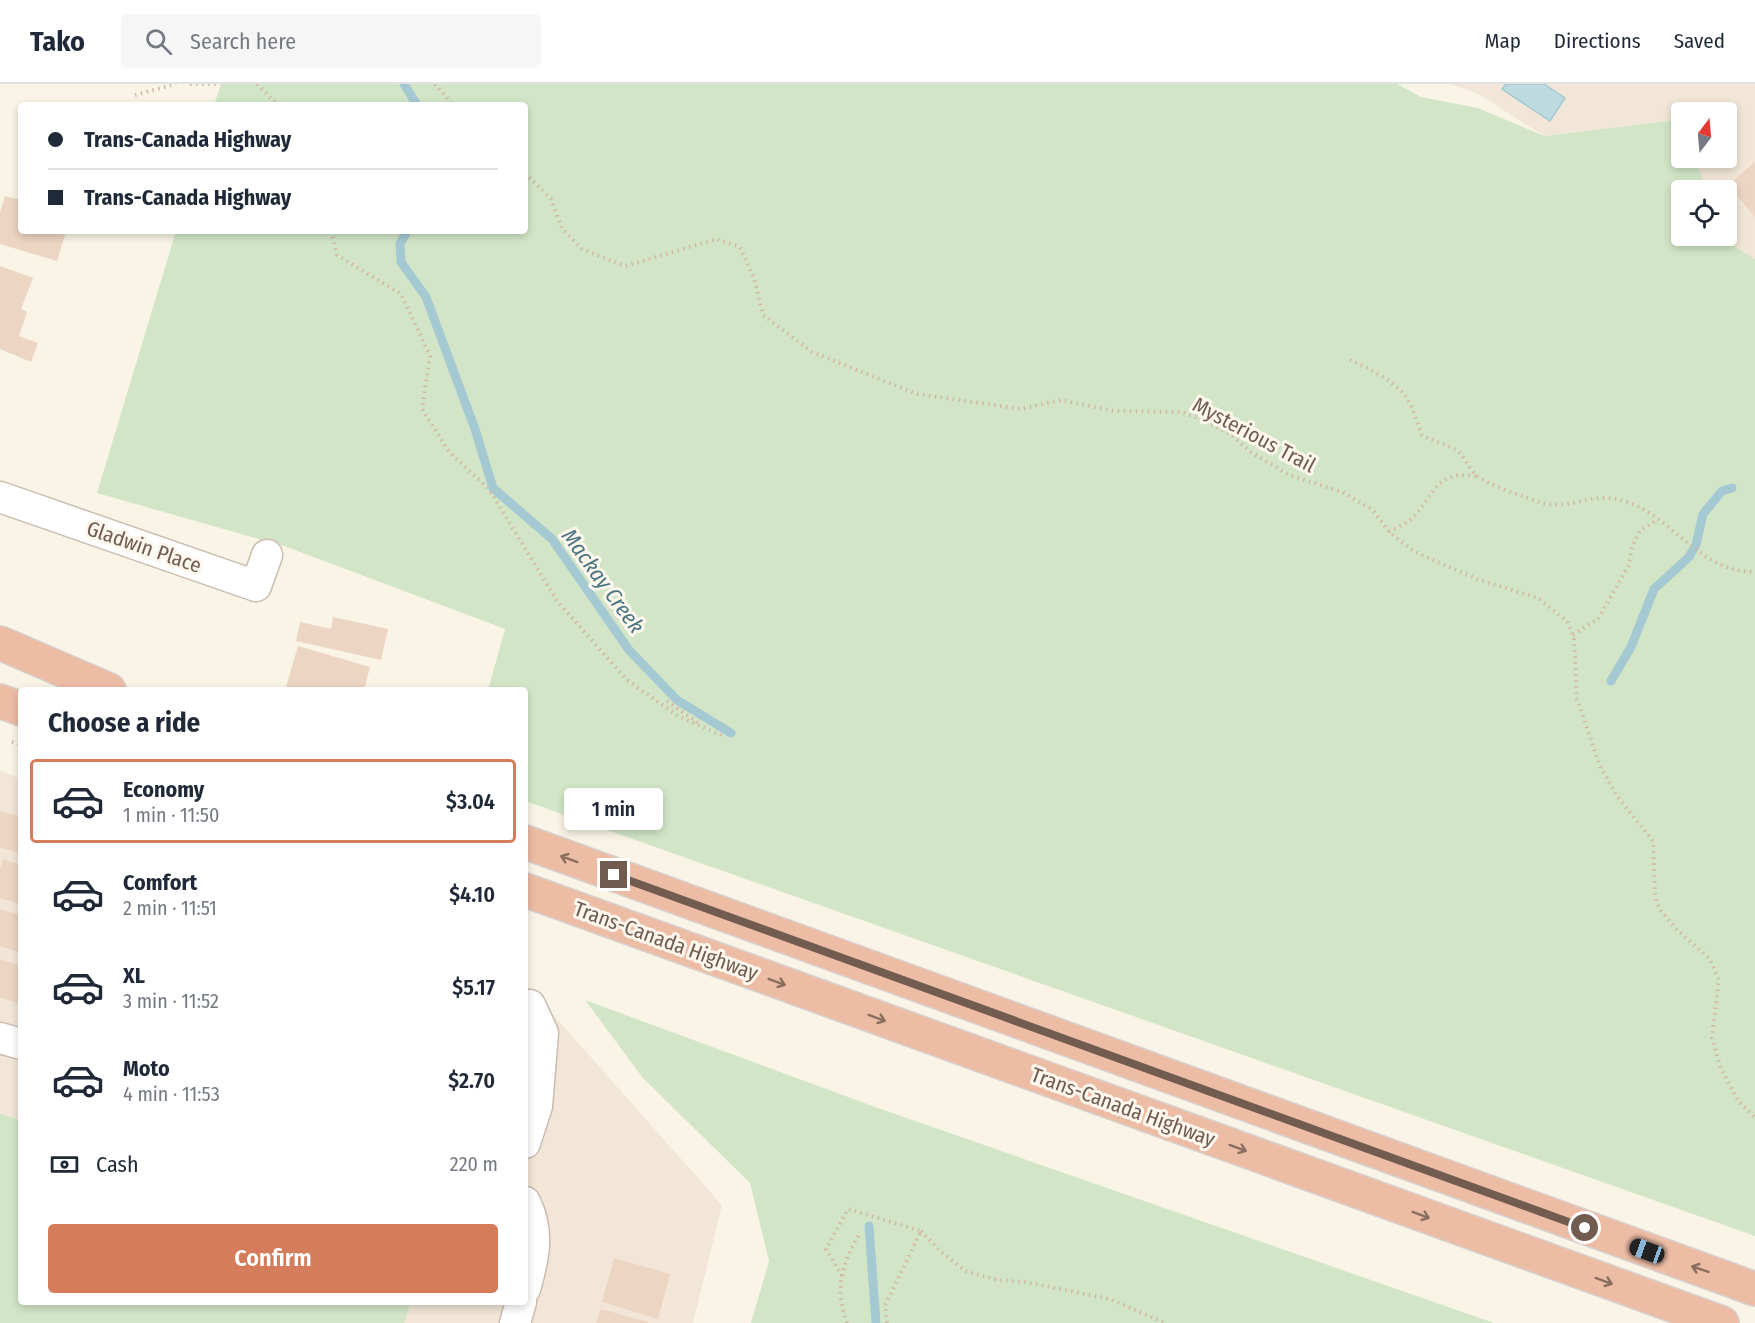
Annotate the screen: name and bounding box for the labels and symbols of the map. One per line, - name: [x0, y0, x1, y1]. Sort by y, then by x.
- north arrow: [1671, 102, 1737, 168]
- street label: Mysterious Trail: [1188, 392, 1320, 478]
- street label: Gladwin Place: [83, 515, 205, 579]
- water label: Mackay Creek: [556, 523, 650, 639]
- callout: 1 min: [564, 788, 664, 830]
- one-way arrow: [560, 852, 579, 863]
- route end: [600, 861, 627, 888]
- street label: Trans-Canada Highway: [570, 896, 762, 987]
- one-way arrow: [767, 977, 786, 988]
- one-way arrow: [867, 1013, 885, 1024]
- street label: Trans-Canada Highway: [1027, 1062, 1219, 1153]
- one-way arrow: [1228, 1144, 1246, 1155]
- one-way arrow: [1411, 1210, 1430, 1221]
- route start: [1571, 1214, 1598, 1241]
- car: [1627, 1236, 1667, 1266]
- one-way arrow: [1691, 1263, 1710, 1274]
- one-way arrow: [1594, 1276, 1613, 1287]

